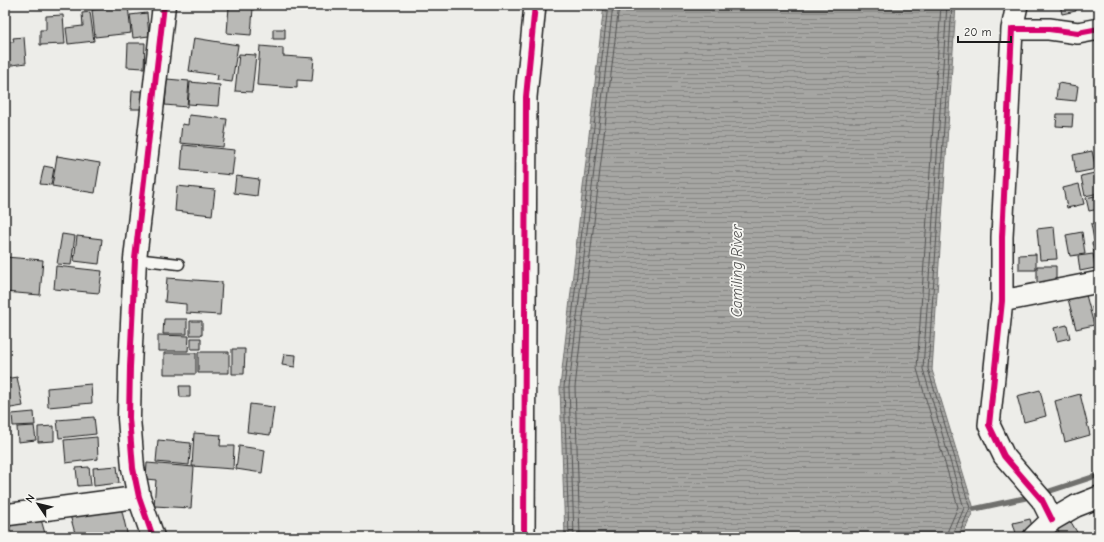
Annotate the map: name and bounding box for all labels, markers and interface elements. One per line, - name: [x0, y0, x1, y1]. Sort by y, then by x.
- scale bar: [958, 18, 1011, 44]
- text: 20 m: [964, 25, 992, 39]
- water label: Camiling River: [728, 224, 746, 317]
- north arrow: [18, 484, 58, 524]
- text: N: [23, 492, 38, 505]

